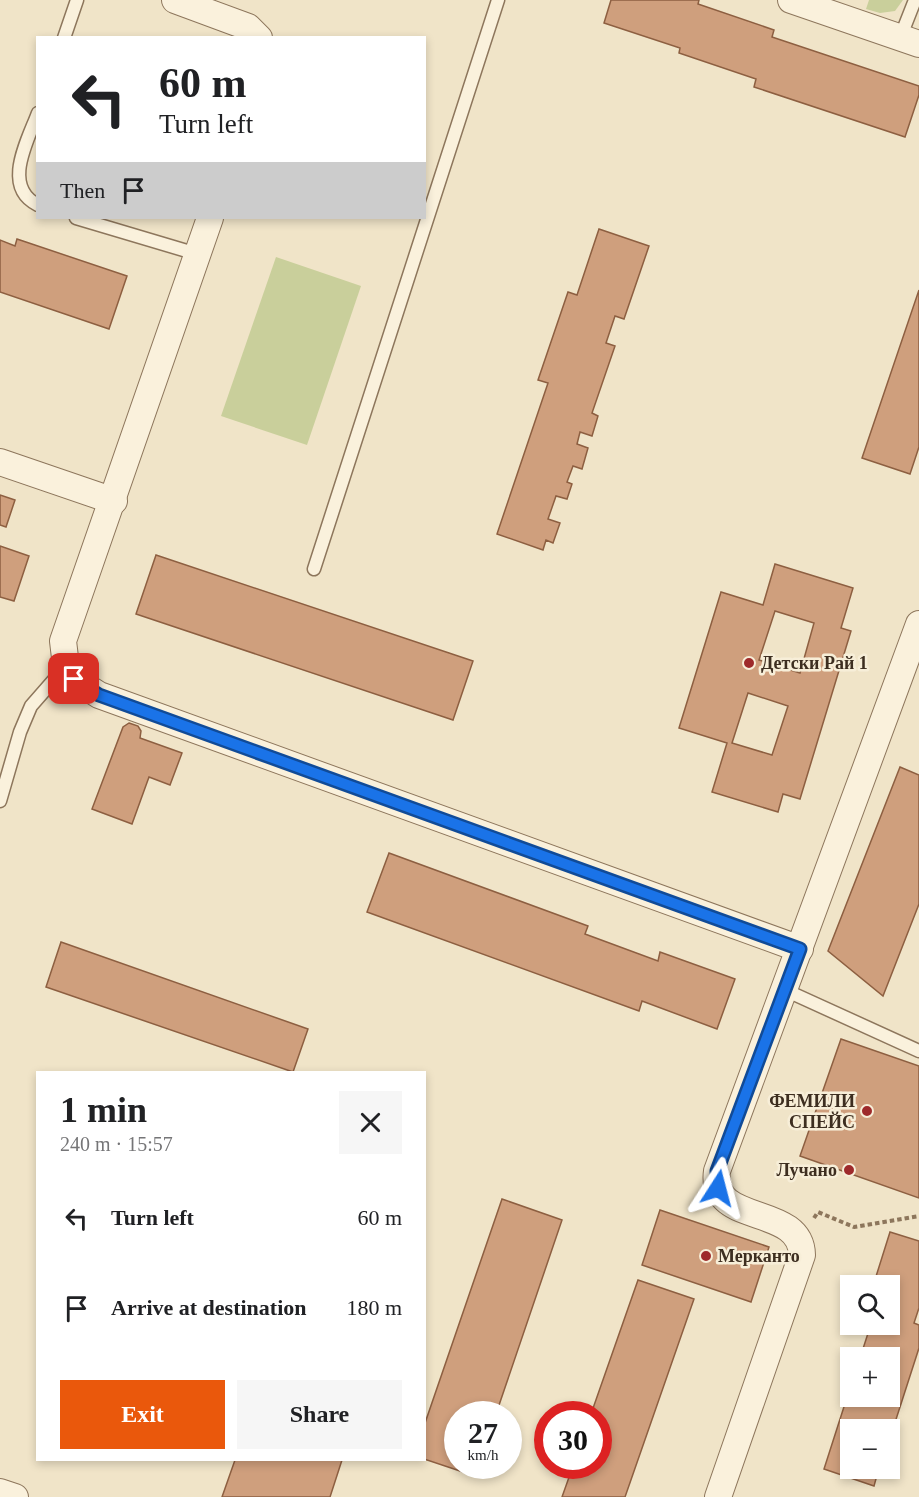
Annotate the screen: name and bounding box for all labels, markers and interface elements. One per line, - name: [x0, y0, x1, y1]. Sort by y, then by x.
- icon: left: [60, 60, 138, 138]
- text: 60 m: [159, 60, 247, 106]
- text: Turn left: [159, 109, 253, 139]
- icon: arrive: [117, 174, 150, 207]
- text: Then: [60, 178, 105, 203]
- pin: [48, 653, 99, 704]
- place label: Детски Рай 1: [761, 653, 868, 673]
- marker: Детски Рай 1: [742, 656, 756, 670]
- icon: arrive: [57, 662, 90, 695]
- text: 1 min: [60, 1090, 147, 1130]
- button: close: [339, 1091, 402, 1154]
- place label: ФЕМИЛИ СПЕЙС: [769, 1091, 855, 1132]
- marker: ФЕМИЛИ СПЕЙС: [860, 1104, 874, 1118]
- text: 240 m · 15:57: [60, 1133, 173, 1155]
- position arrow: [686, 1156, 750, 1220]
- place label: Лучано: [777, 1160, 837, 1180]
- marker: Лучано: [842, 1163, 856, 1177]
- icon: left: [60, 1202, 93, 1235]
- text: Turn left: [111, 1205, 194, 1230]
- text: 60 m: [357, 1205, 402, 1230]
- place label: Мерканто: [718, 1246, 800, 1266]
- marker: Мерканто: [699, 1249, 713, 1263]
- map controls: [840, 1275, 900, 1479]
- button: search: [840, 1275, 900, 1335]
- icon: arrive: [60, 1292, 93, 1325]
- text: Arrive at destination: [111, 1295, 307, 1320]
- text: 180 m: [346, 1295, 402, 1320]
- button: +: [840, 1347, 900, 1407]
- button: Exit: [60, 1380, 225, 1449]
- button: Share: [237, 1380, 402, 1449]
- speed limit sign: 30: [534, 1401, 612, 1479]
- text: 27: [468, 1416, 498, 1449]
- button: −: [840, 1419, 900, 1479]
- text: km/h: [468, 1447, 498, 1463]

